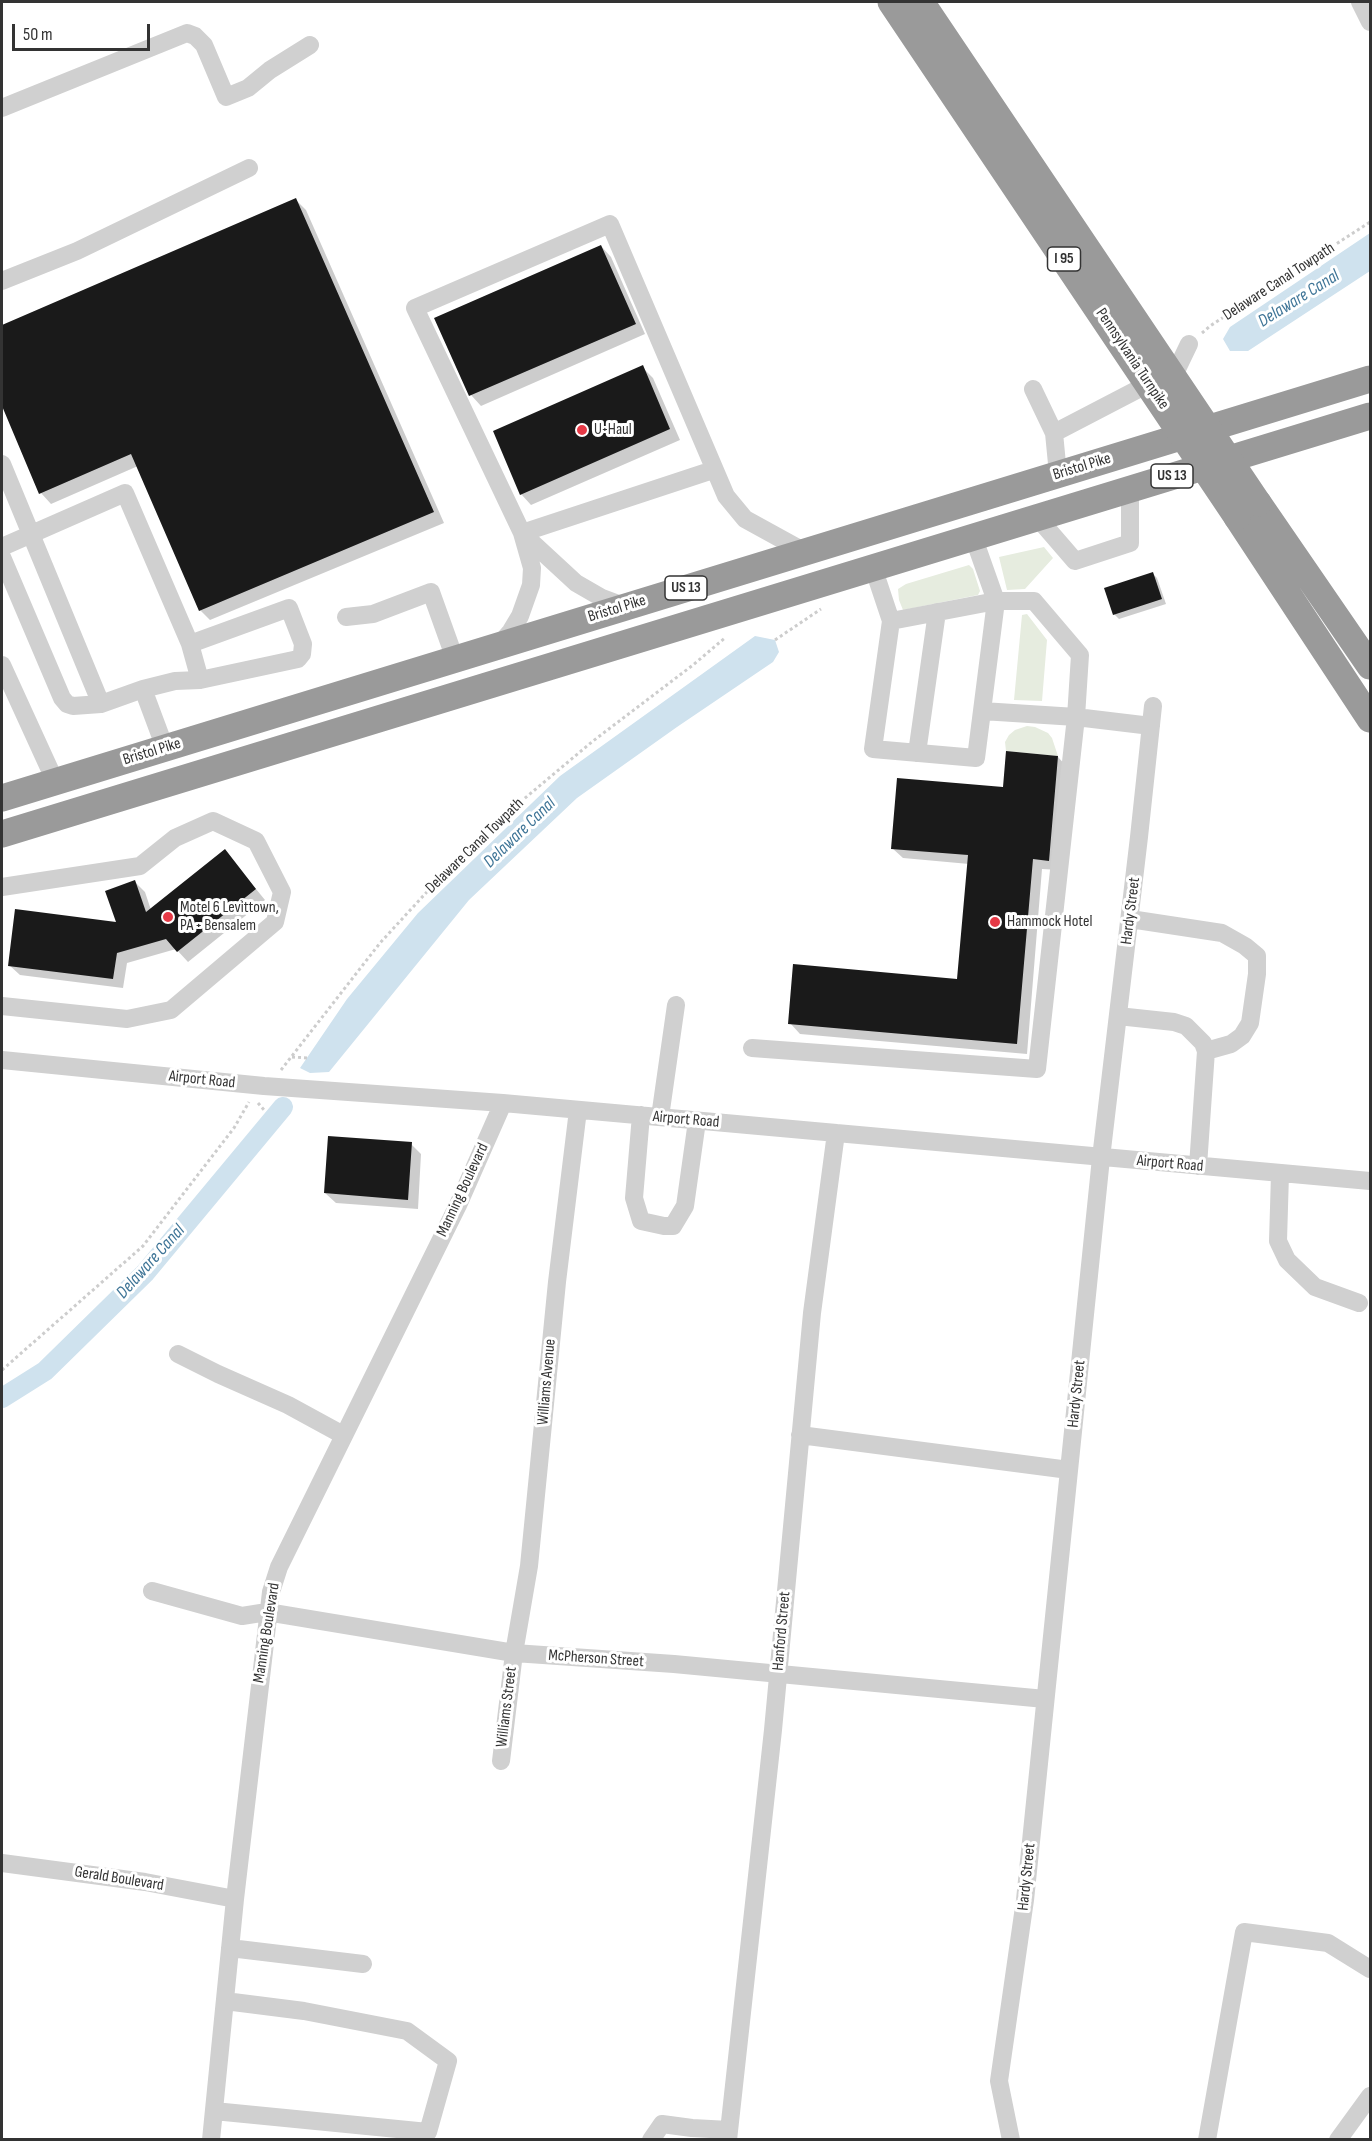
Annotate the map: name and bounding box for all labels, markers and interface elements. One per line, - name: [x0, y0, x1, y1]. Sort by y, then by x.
- scale bar: [15, 12, 153, 50]
- text: 50 m: [23, 24, 53, 45]
- street label: Delaware Canal Towpath: [1220, 239, 1338, 325]
- road number: I 95: [1048, 247, 1080, 271]
- water label: Delaware Canal: [1254, 265, 1344, 333]
- street label: Pennsylvania Turnpike: [1091, 305, 1173, 413]
- place label: U-Haul: [594, 420, 632, 440]
- marker: U-Haul: [575, 423, 589, 437]
- street label: Bristol Pike: [1051, 449, 1113, 485]
- road number: US 13: [1151, 464, 1193, 488]
- road number: US 13: [665, 576, 707, 600]
- street label: Bristol Pike: [586, 591, 648, 627]
- street label: Bristol Pike: [121, 734, 183, 770]
- water label: Delaware Canal: [479, 793, 561, 873]
- street label: Delaware Canal Towpath: [422, 794, 528, 898]
- street label: Hardy Street: [1117, 876, 1145, 946]
- place label: Motel 6 Levittown, PA - Bensalem: [180, 898, 279, 936]
- marker: Motel 6 Levittown, PA - Bensalem: [161, 910, 175, 924]
- place label: Hammock Hotel: [1007, 912, 1092, 932]
- marker: Hammock Hotel: [988, 915, 1002, 929]
- street label: Airport Road: [168, 1067, 236, 1093]
- street label: Airport Road: [652, 1108, 720, 1132]
- street label: Manning Boulevard: [433, 1140, 493, 1240]
- street label: Airport Road: [1136, 1152, 1204, 1176]
- water label: Delaware Canal: [112, 1221, 190, 1303]
- street label: Williams Avenue: [534, 1338, 560, 1426]
- street label: Hardy Street: [1064, 1359, 1090, 1429]
- street label: Manning Boulevard: [250, 1582, 284, 1684]
- street label: Hanford Street: [769, 1591, 795, 1671]
- street label: McPherson Street: [548, 1646, 644, 1672]
- street label: Williams Street: [493, 1666, 521, 1748]
- street label: Hardy Street: [1014, 1842, 1040, 1912]
- street label: Gerald Boulevard: [73, 1862, 165, 1896]

